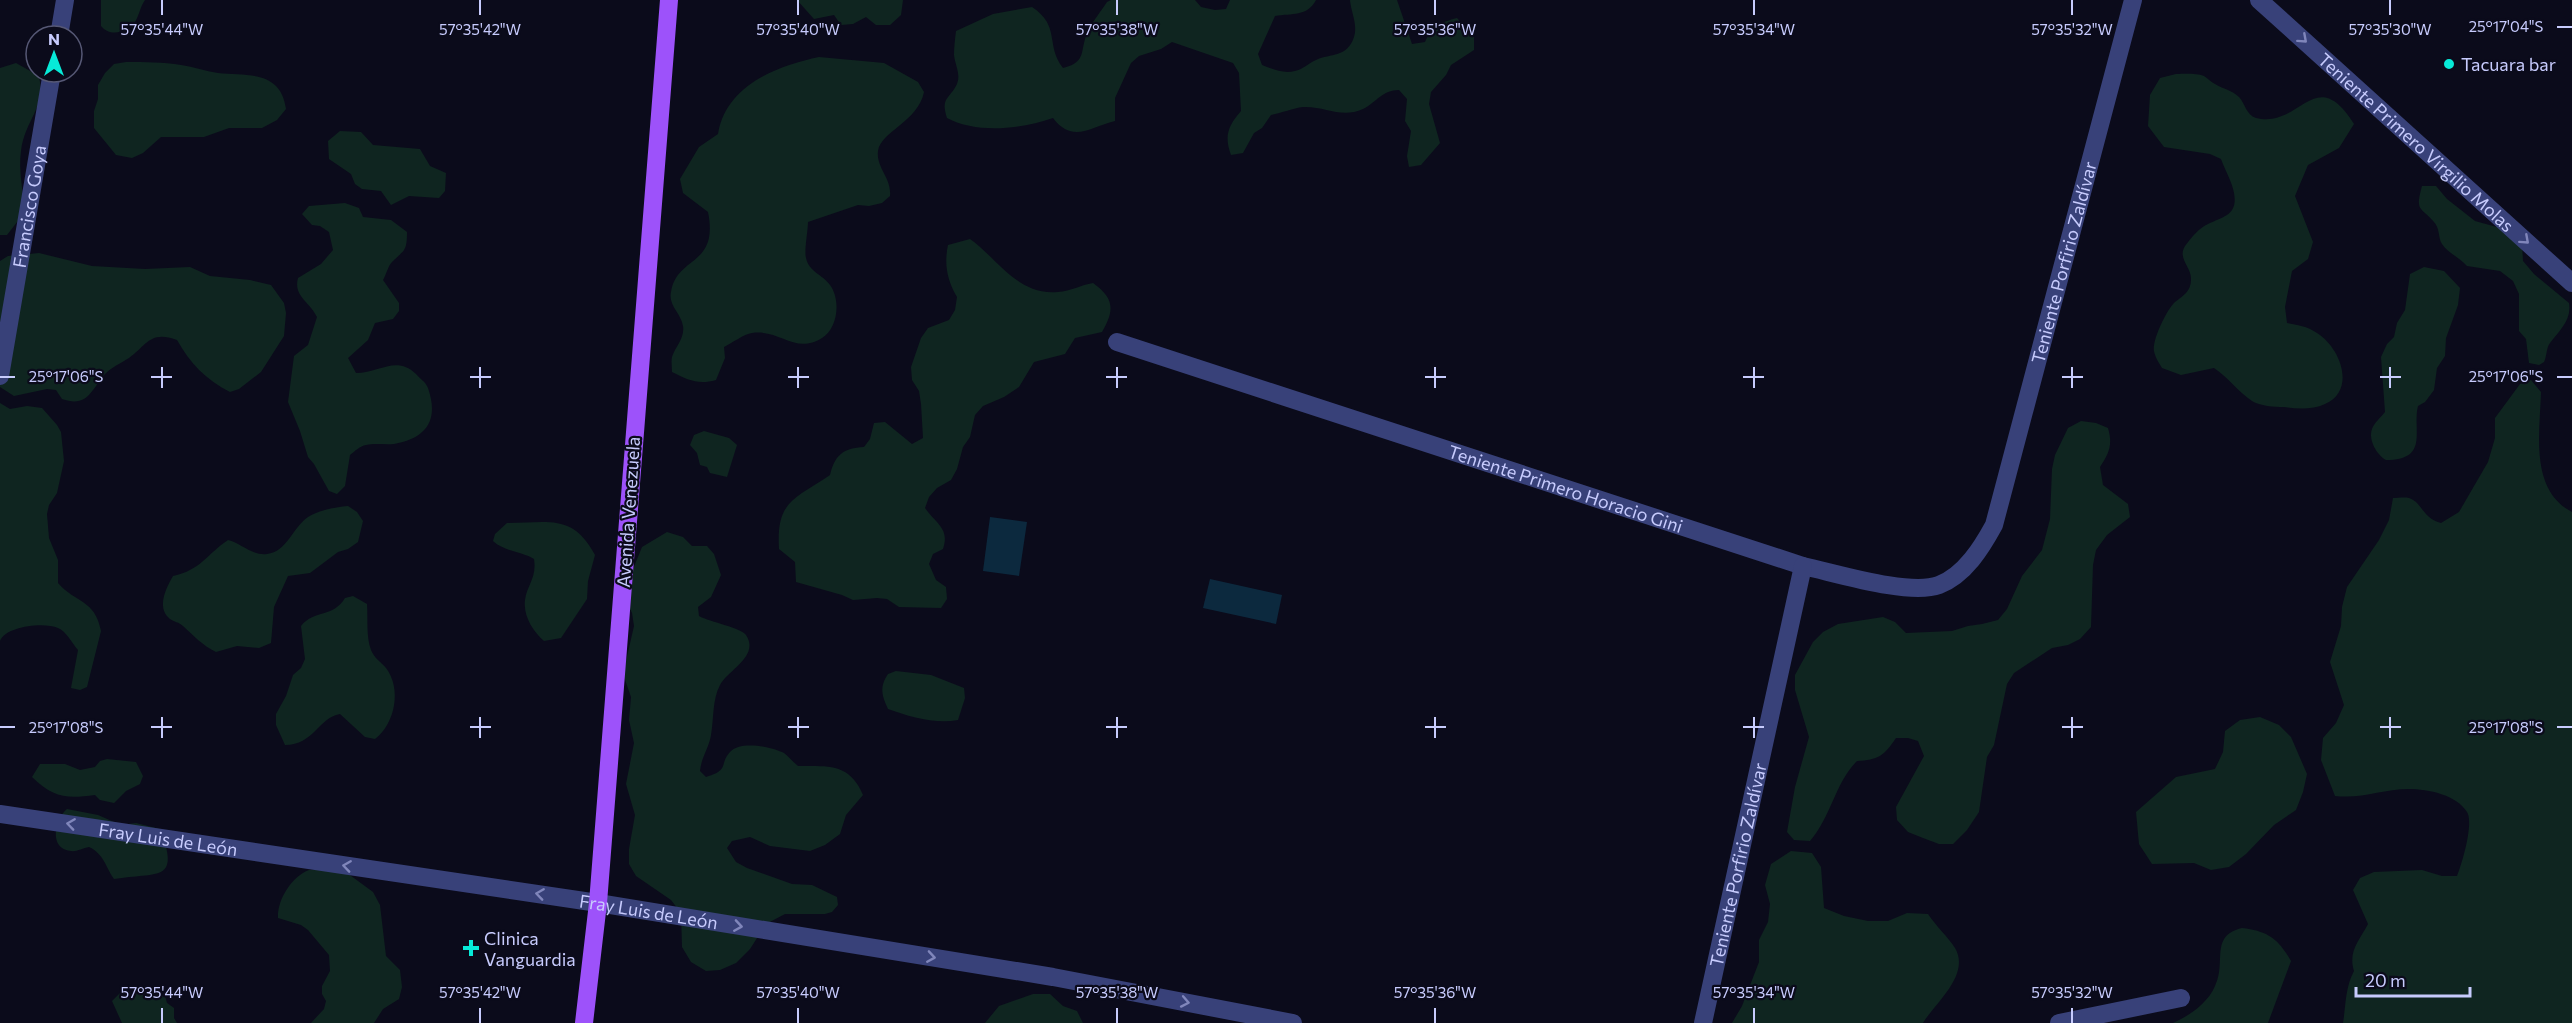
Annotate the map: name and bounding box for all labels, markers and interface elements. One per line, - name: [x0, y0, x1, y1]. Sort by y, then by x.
- text: 25°17'04"S: [2469, 17, 2543, 35]
- text: 57°35'44"W: [121, 20, 203, 38]
- text: 57°35'42"W: [439, 20, 521, 38]
- text: 57°35'40"W: [756, 20, 840, 38]
- text: 57°35'38"W: [1076, 20, 1158, 38]
- text: 57°35'36"W: [1394, 20, 1476, 38]
- text: 57°35'34"W: [1713, 20, 1795, 38]
- text: 57°35'32"W: [2031, 20, 2113, 38]
- text: 57°35'30"W: [2348, 20, 2432, 38]
- north arrow: [24, 24, 84, 84]
- text: N: [48, 29, 60, 48]
- one-way arrow: [2296, 32, 2306, 43]
- street label: Teniente Primero Virgilio Molas: [2314, 48, 2519, 236]
- place label: Tacuara bar: [2461, 53, 2556, 75]
- marker: Tacuara bar: [2442, 57, 2456, 71]
- street label: Francisco Goya: [8, 144, 50, 269]
- street label: Teniente Porfirio Zaldívar: [2026, 159, 2101, 366]
- one-way arrow: [2518, 233, 2529, 244]
- text: 25°17'06"S: [29, 367, 104, 385]
- text: 25°17'06"S: [2469, 367, 2544, 385]
- street label: Avenida Venezuela: [612, 436, 644, 588]
- street label: Teniente Primero Horacio Gini: [1446, 440, 1686, 537]
- text: 25°17'08"S: [29, 718, 104, 736]
- text: 25°17'08"S: [2469, 718, 2544, 736]
- street label: Teniente Porfirio Zaldívar: [1705, 761, 1771, 969]
- street label: Fray Luis de León: [97, 818, 239, 860]
- one-way arrow: [66, 819, 76, 831]
- one-way arrow: [342, 860, 351, 872]
- one-way arrow: [535, 889, 544, 901]
- street label: Fray Luis de León: [578, 889, 720, 933]
- one-way arrow: [734, 919, 743, 931]
- place label: Clinica Vanguardia: [484, 927, 576, 970]
- marker: Clinica Vanguardia: [462, 939, 480, 957]
- one-way arrow: [925, 950, 935, 963]
- scale bar: [2356, 960, 2470, 998]
- text: 20 m: [2365, 969, 2406, 991]
- text: 57°35'44"W: [121, 983, 203, 1001]
- text: 57°35'42"W: [439, 983, 521, 1001]
- text: 57°35'40"W: [756, 983, 840, 1001]
- text: 57°35'38"W: [1076, 983, 1158, 1001]
- text: 57°35'36"W: [1394, 983, 1476, 1001]
- text: 57°35'34"W: [1713, 983, 1795, 1001]
- text: 57°35'32"W: [2031, 983, 2113, 1001]
- one-way arrow: [1179, 995, 1189, 1008]

